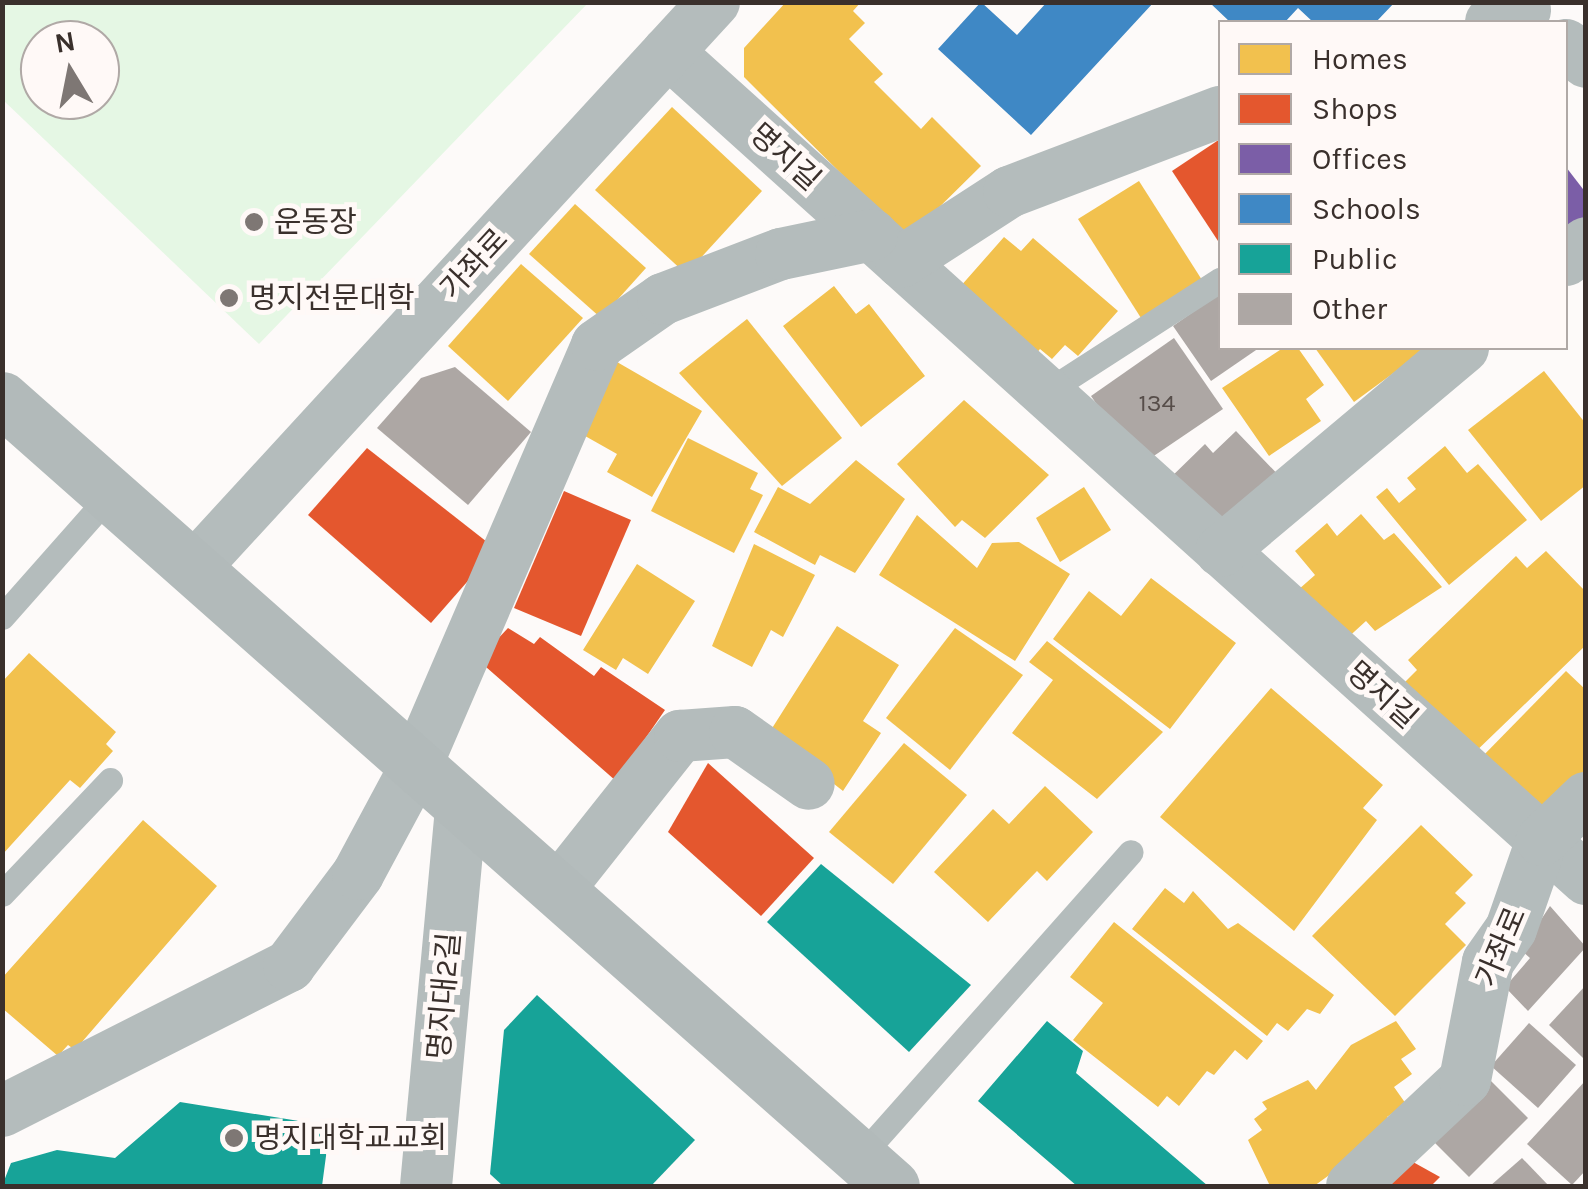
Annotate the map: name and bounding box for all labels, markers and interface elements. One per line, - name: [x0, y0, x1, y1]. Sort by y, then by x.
- north arrow: [20, 20, 120, 120]
- legend: [1218, 20, 1568, 350]
- text: N: [52, 24, 78, 60]
- text: Homes: [1312, 41, 1408, 77]
- text: Shops: [1312, 91, 1398, 127]
- street label: 명지길: [742, 116, 828, 198]
- text: Offices: [1312, 141, 1408, 177]
- text: Schools: [1312, 191, 1421, 227]
- place label: 운동장: [274, 204, 357, 240]
- marker: 운동장: [243, 211, 265, 233]
- street label: 가좌로: [433, 221, 515, 307]
- text: Public: [1312, 241, 1397, 277]
- place label: 명지전문대학: [249, 280, 415, 316]
- marker: 명지전문대학: [218, 287, 240, 309]
- text: Other: [1312, 291, 1387, 327]
- house number: 134: [1139, 388, 1175, 418]
- street label: 명지길: [1339, 654, 1425, 736]
- street label: 가좌로: [1468, 902, 1534, 992]
- street label: 명지대2길: [420, 931, 468, 1061]
- place label: 명지대학교교회: [254, 1120, 447, 1156]
- marker: 명지대학교교회: [223, 1127, 245, 1149]

